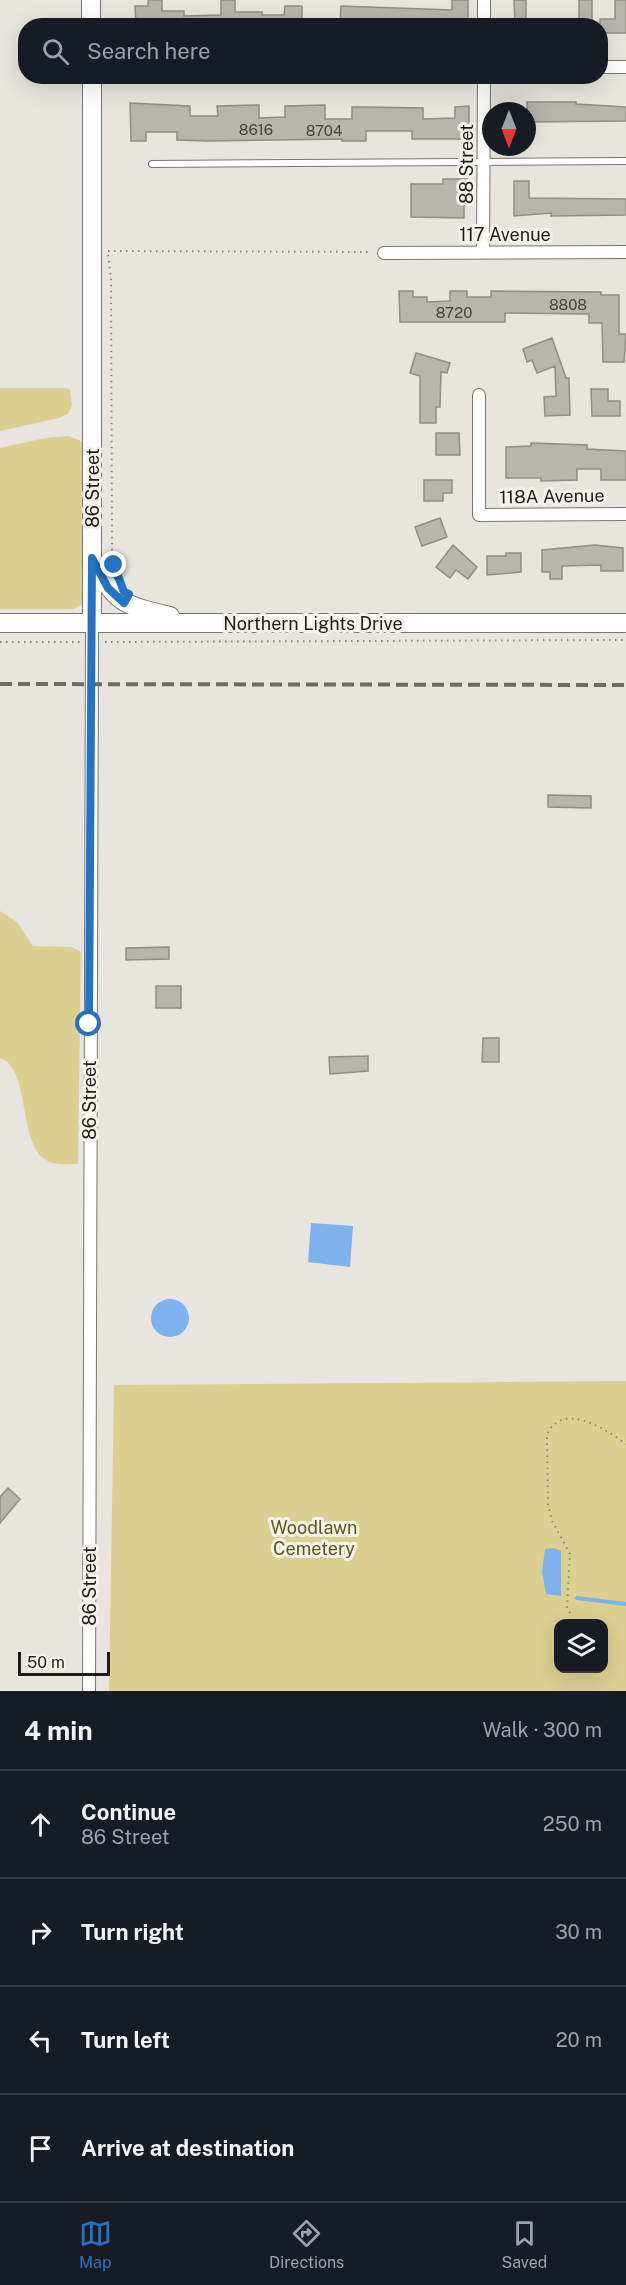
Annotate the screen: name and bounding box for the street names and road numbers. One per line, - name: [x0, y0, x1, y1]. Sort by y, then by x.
- street label: 88 Street: [456, 124, 477, 204]
- street label: 117 Avenue: [459, 224, 551, 245]
- street label: 86 Street: [82, 448, 103, 528]
- street label: 118A Avenue: [499, 485, 605, 507]
- street label: Northern Lights Drive: [223, 613, 403, 634]
- street label: 86 Street: [79, 1060, 100, 1140]
- street label: 86 Street: [79, 1546, 100, 1626]

